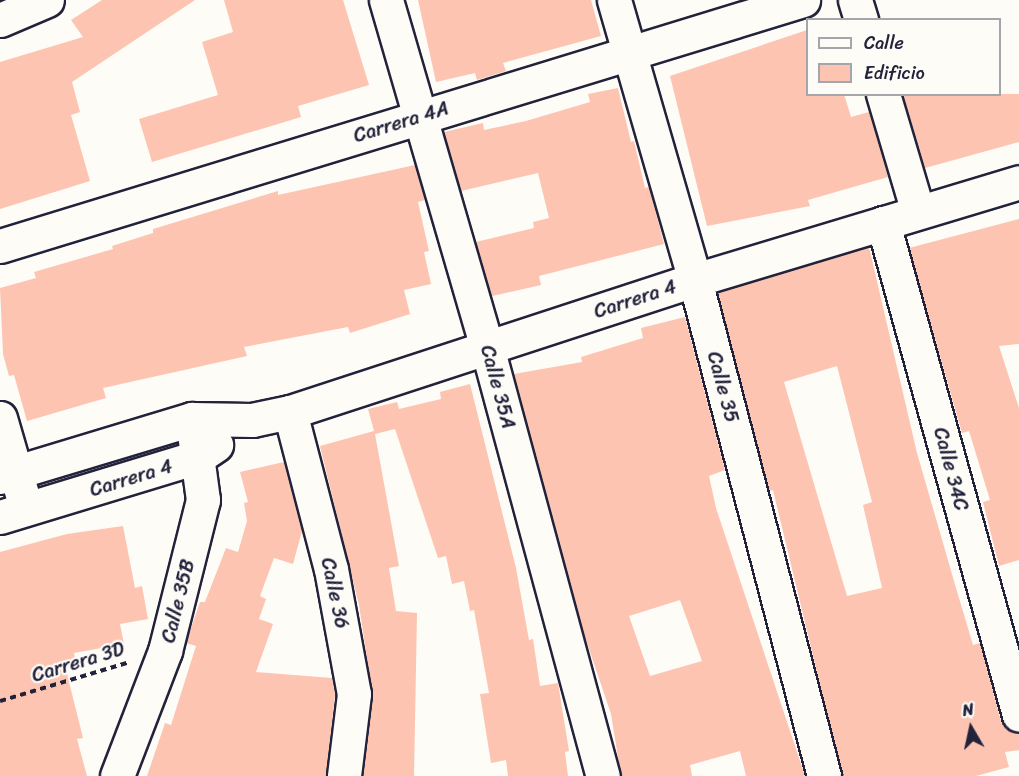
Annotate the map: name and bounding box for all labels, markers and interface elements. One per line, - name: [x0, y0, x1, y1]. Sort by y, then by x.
- legend: [806, 18, 1001, 96]
- text: Calle: [864, 27, 904, 59]
- text: Edificio: [864, 57, 925, 89]
- street label: Carrera 4A: [351, 96, 451, 148]
- street label: Carrera 4: [591, 274, 679, 324]
- street label: Calle 35A: [475, 342, 521, 432]
- street label: Calle 35: [702, 349, 744, 425]
- street label: Calle 34C: [928, 425, 974, 513]
- street label: Carrera 4: [87, 454, 175, 502]
- street label: Calle 36: [316, 555, 354, 631]
- street label: Calle 35B: [156, 557, 200, 645]
- street label: Carrera 3D: [29, 637, 127, 687]
- text: N: [960, 695, 976, 725]
- north arrow: [941, 698, 1001, 758]

